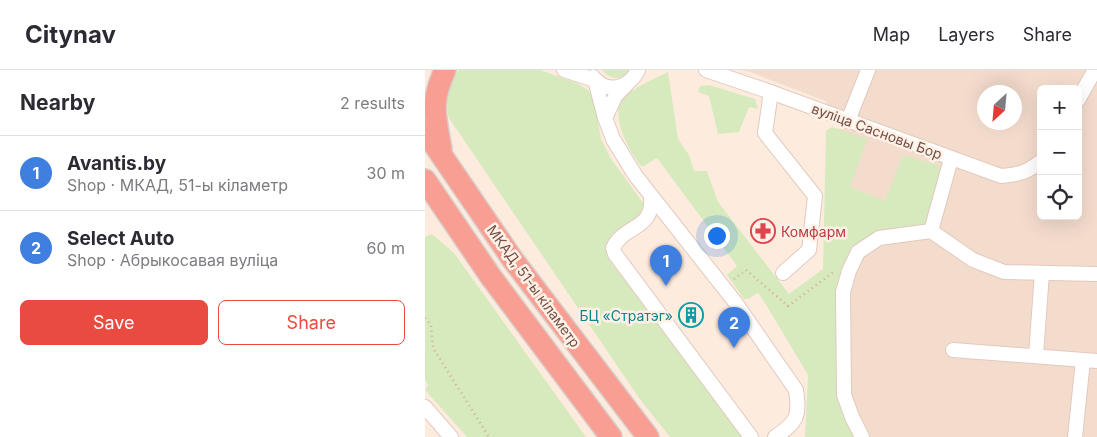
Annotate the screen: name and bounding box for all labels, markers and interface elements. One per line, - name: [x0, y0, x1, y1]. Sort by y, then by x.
- text: Citynav: [25, 20, 116, 49]
- text: Map: [873, 24, 910, 45]
- text: Layers: [938, 24, 995, 45]
- text: Share: [1023, 24, 1072, 45]
- north arrow: [977, 85, 1022, 130]
- map controls: [1037, 85, 1082, 220]
- button: +: [1037, 85, 1082, 130]
- text: Nearby: [20, 90, 95, 115]
- text: 2 results: [340, 93, 405, 113]
- street label: вуліца Сасновы Бор: [809, 99, 945, 163]
- button: −: [1037, 130, 1082, 175]
- text: Avantis.by: [67, 152, 166, 175]
- text: 1: [33, 163, 39, 183]
- text: 30 m: [367, 163, 405, 183]
- text: Shop · МКАД, 51-ы кіламетр: [67, 175, 288, 195]
- button: locate: [1037, 175, 1082, 220]
- pharmacy icon: Комфарм: [750, 218, 776, 244]
- street label: МКАД, 51-ы кіламетр: [484, 221, 584, 351]
- your location: [704, 223, 730, 249]
- place label: Комфарм: [781, 223, 846, 240]
- text: Select Auto: [67, 227, 174, 250]
- text: 2: [31, 238, 41, 258]
- text: 60 m: [366, 238, 405, 258]
- pin: 1: [650, 245, 682, 286]
- text: Shop · Абрыкосавая вуліца: [67, 250, 278, 270]
- button: Save: [20, 300, 208, 345]
- button: Share: [218, 300, 405, 345]
- building icon: БЦ «Стратэг»: [678, 302, 704, 328]
- place label: БЦ «Стратэг»: [580, 307, 673, 324]
- pin: 2: [718, 307, 750, 348]

